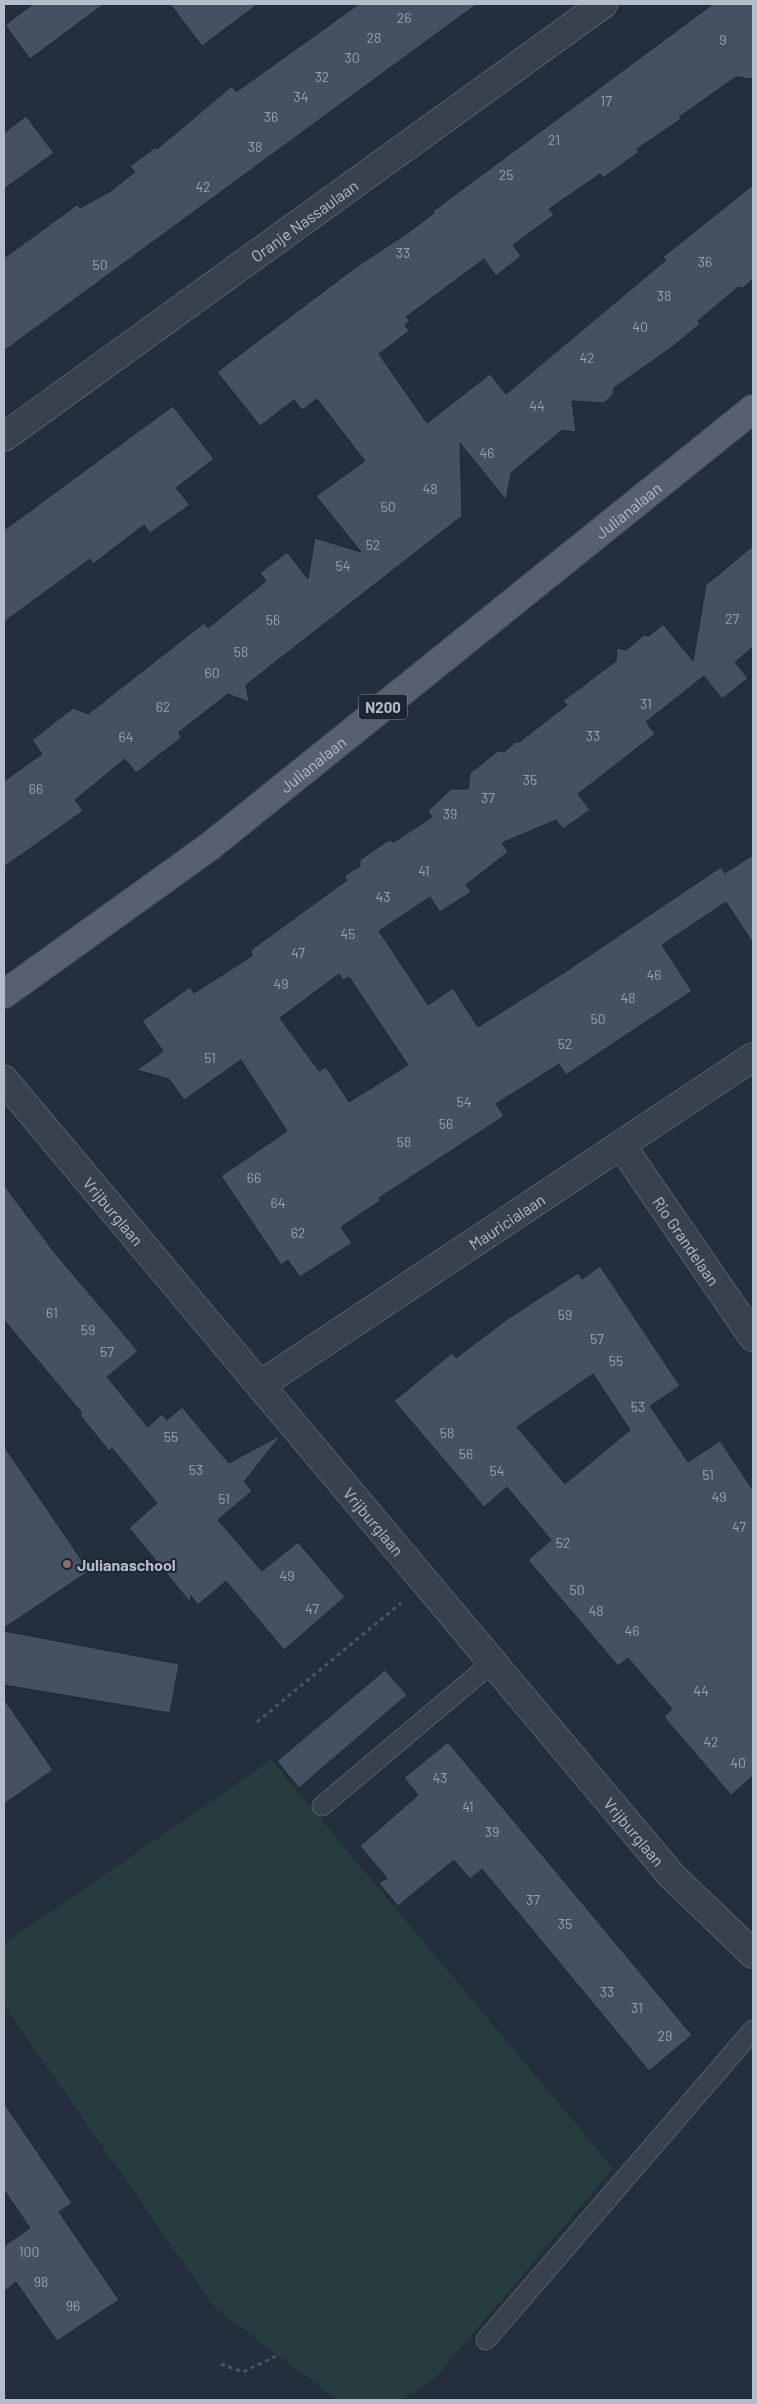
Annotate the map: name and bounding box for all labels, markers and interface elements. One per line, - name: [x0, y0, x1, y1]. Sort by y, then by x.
- house number: 26: [397, 9, 411, 26]
- house number: 28: [367, 29, 381, 46]
- house number: 9: [719, 31, 727, 48]
- house number: 30: [344, 49, 360, 66]
- house number: 32: [315, 68, 329, 85]
- house number: 34: [294, 88, 308, 105]
- house number: 17: [600, 92, 612, 109]
- house number: 36: [264, 108, 278, 125]
- house number: 21: [548, 131, 560, 148]
- house number: 38: [248, 138, 262, 155]
- house number: 25: [499, 166, 513, 183]
- street label: Oranje Nassaulaan: [246, 175, 361, 265]
- house number: 42: [195, 178, 211, 195]
- house number: 33: [396, 244, 410, 261]
- house number: 36: [698, 253, 712, 270]
- house number: 50: [92, 256, 108, 273]
- house number: 38: [657, 287, 671, 304]
- house number: 40: [632, 318, 648, 335]
- house number: 42: [579, 349, 595, 366]
- house number: 44: [529, 397, 545, 414]
- house number: 46: [480, 444, 494, 461]
- street label: Julianalaan: [591, 478, 665, 542]
- house number: 48: [422, 480, 438, 497]
- house number: 50: [380, 498, 396, 515]
- house number: 52: [366, 536, 380, 553]
- house number: 54: [336, 557, 350, 574]
- house number: 27: [725, 610, 739, 627]
- house number: 56: [266, 611, 280, 628]
- house number: 58: [234, 643, 248, 660]
- house number: 60: [204, 664, 220, 681]
- road number: N200: [359, 694, 407, 720]
- house number: 31: [640, 695, 652, 712]
- house number: 62: [156, 698, 170, 715]
- house number: 33: [586, 727, 600, 744]
- house number: 64: [119, 728, 133, 745]
- street label: Julianalaan: [276, 731, 349, 796]
- house number: 35: [523, 771, 537, 788]
- house number: 66: [29, 780, 43, 797]
- house number: 37: [481, 789, 495, 806]
- house number: 39: [443, 805, 457, 822]
- house number: 41: [418, 862, 430, 879]
- house number: 43: [376, 888, 390, 905]
- house number: 45: [341, 925, 355, 942]
- house number: 47: [291, 944, 305, 961]
- house number: 46: [647, 966, 661, 983]
- house number: 49: [273, 975, 289, 992]
- house number: 48: [620, 989, 636, 1006]
- house number: 50: [590, 1010, 606, 1027]
- house number: 52: [558, 1035, 572, 1052]
- house number: 51: [204, 1049, 216, 1066]
- house number: 54: [457, 1093, 471, 1110]
- house number: 56: [439, 1115, 453, 1132]
- house number: 58: [397, 1133, 411, 1150]
- house number: 66: [247, 1169, 261, 1186]
- street label: Vrijburglaan: [80, 1173, 148, 1249]
- street label: Mauricialaan: [465, 1189, 548, 1253]
- street label: Rio Grandelaan: [649, 1192, 724, 1289]
- house number: 64: [271, 1194, 285, 1211]
- house number: 62: [291, 1224, 305, 1241]
- house number: 61: [46, 1304, 58, 1321]
- house number: 59: [558, 1306, 572, 1323]
- house number: 59: [81, 1321, 95, 1338]
- house number: 57: [590, 1330, 604, 1347]
- house number: 57: [100, 1343, 114, 1360]
- house number: 55: [609, 1352, 623, 1369]
- house number: 53: [631, 1398, 645, 1415]
- house number: 58: [440, 1424, 454, 1441]
- house number: 55: [164, 1428, 178, 1445]
- house number: 56: [459, 1445, 473, 1462]
- house number: 53: [189, 1461, 203, 1478]
- house number: 54: [490, 1462, 504, 1479]
- house number: 51: [702, 1466, 714, 1483]
- street label: Vrijburglaan: [340, 1483, 408, 1559]
- house number: 49: [711, 1488, 727, 1505]
- house number: 51: [218, 1490, 230, 1507]
- house number: 47: [732, 1518, 746, 1535]
- house number: 52: [556, 1534, 570, 1551]
- place label: Julianaschool: [77, 1555, 176, 1574]
- marker: Julianaschool: [61, 1558, 73, 1570]
- house number: 49: [279, 1567, 295, 1584]
- house number: 50: [569, 1581, 585, 1598]
- house number: 47: [305, 1600, 319, 1617]
- house number: 48: [588, 1602, 604, 1619]
- house number: 46: [625, 1622, 639, 1639]
- house number: 44: [693, 1682, 709, 1699]
- house number: 42: [703, 1733, 719, 1750]
- house number: 40: [730, 1754, 746, 1771]
- house number: 43: [433, 1769, 447, 1786]
- street label: Vrijburglaan: [600, 1793, 669, 1870]
- house number: 41: [462, 1798, 474, 1815]
- house number: 39: [485, 1823, 499, 1840]
- house number: 37: [526, 1891, 540, 1908]
- house number: 35: [558, 1915, 572, 1932]
- house number: 33: [600, 1983, 614, 2000]
- house number: 31: [631, 1999, 643, 2016]
- house number: 29: [658, 2027, 672, 2044]
- house number: 100: [19, 2243, 39, 2260]
- house number: 98: [34, 2273, 48, 2290]
- house number: 96: [66, 2297, 80, 2314]

